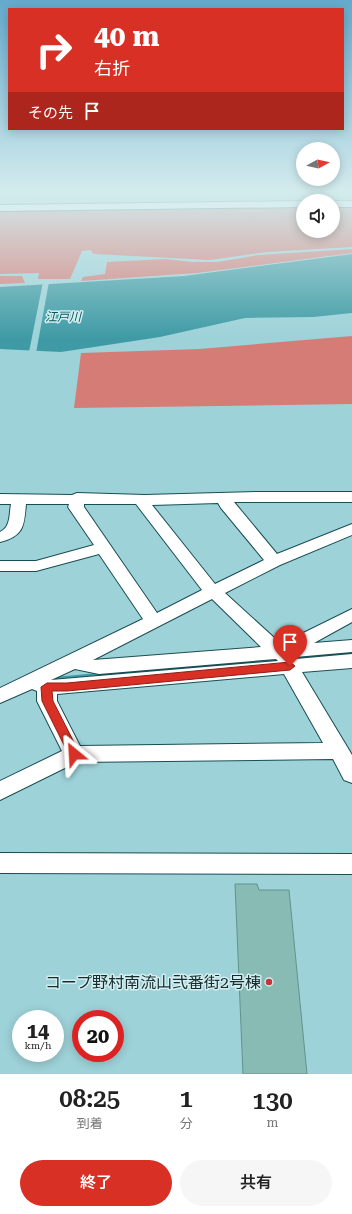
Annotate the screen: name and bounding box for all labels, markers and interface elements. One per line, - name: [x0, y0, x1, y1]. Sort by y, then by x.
- text: 40 m: [94, 20, 159, 53]
- icon: right: [28, 24, 80, 76]
- text: 右折: [94, 58, 130, 79]
- icon: arrive: [81, 100, 103, 122]
- text: その先: [28, 104, 73, 122]
- north arrow: [296, 142, 340, 186]
- map controls: [296, 142, 340, 238]
- button: sound: [296, 194, 340, 238]
- water label: 江戸川: [45, 310, 83, 324]
- pin: [273, 625, 307, 666]
- icon: arrive: [279, 631, 301, 653]
- position arrow: [53, 733, 95, 775]
- place label: コープ野村南流山弐番街2号棟: [45, 973, 261, 992]
- marker: コープ野村南流山弐番街2号棟: [264, 977, 274, 987]
- speed limit sign: 20: [72, 1010, 124, 1062]
- text: 14: [27, 1019, 49, 1043]
- text: km/h: [25, 1040, 51, 1051]
- text: 08:25: [59, 1085, 120, 1113]
- text: 1: [180, 1085, 193, 1113]
- text: 130: [252, 1087, 293, 1115]
- text: m: [267, 1115, 278, 1130]
- text: 到着: [77, 1116, 103, 1131]
- text: 分: [180, 1116, 193, 1131]
- button: 終了: [20, 1160, 172, 1206]
- button: 共有: [180, 1160, 332, 1206]

